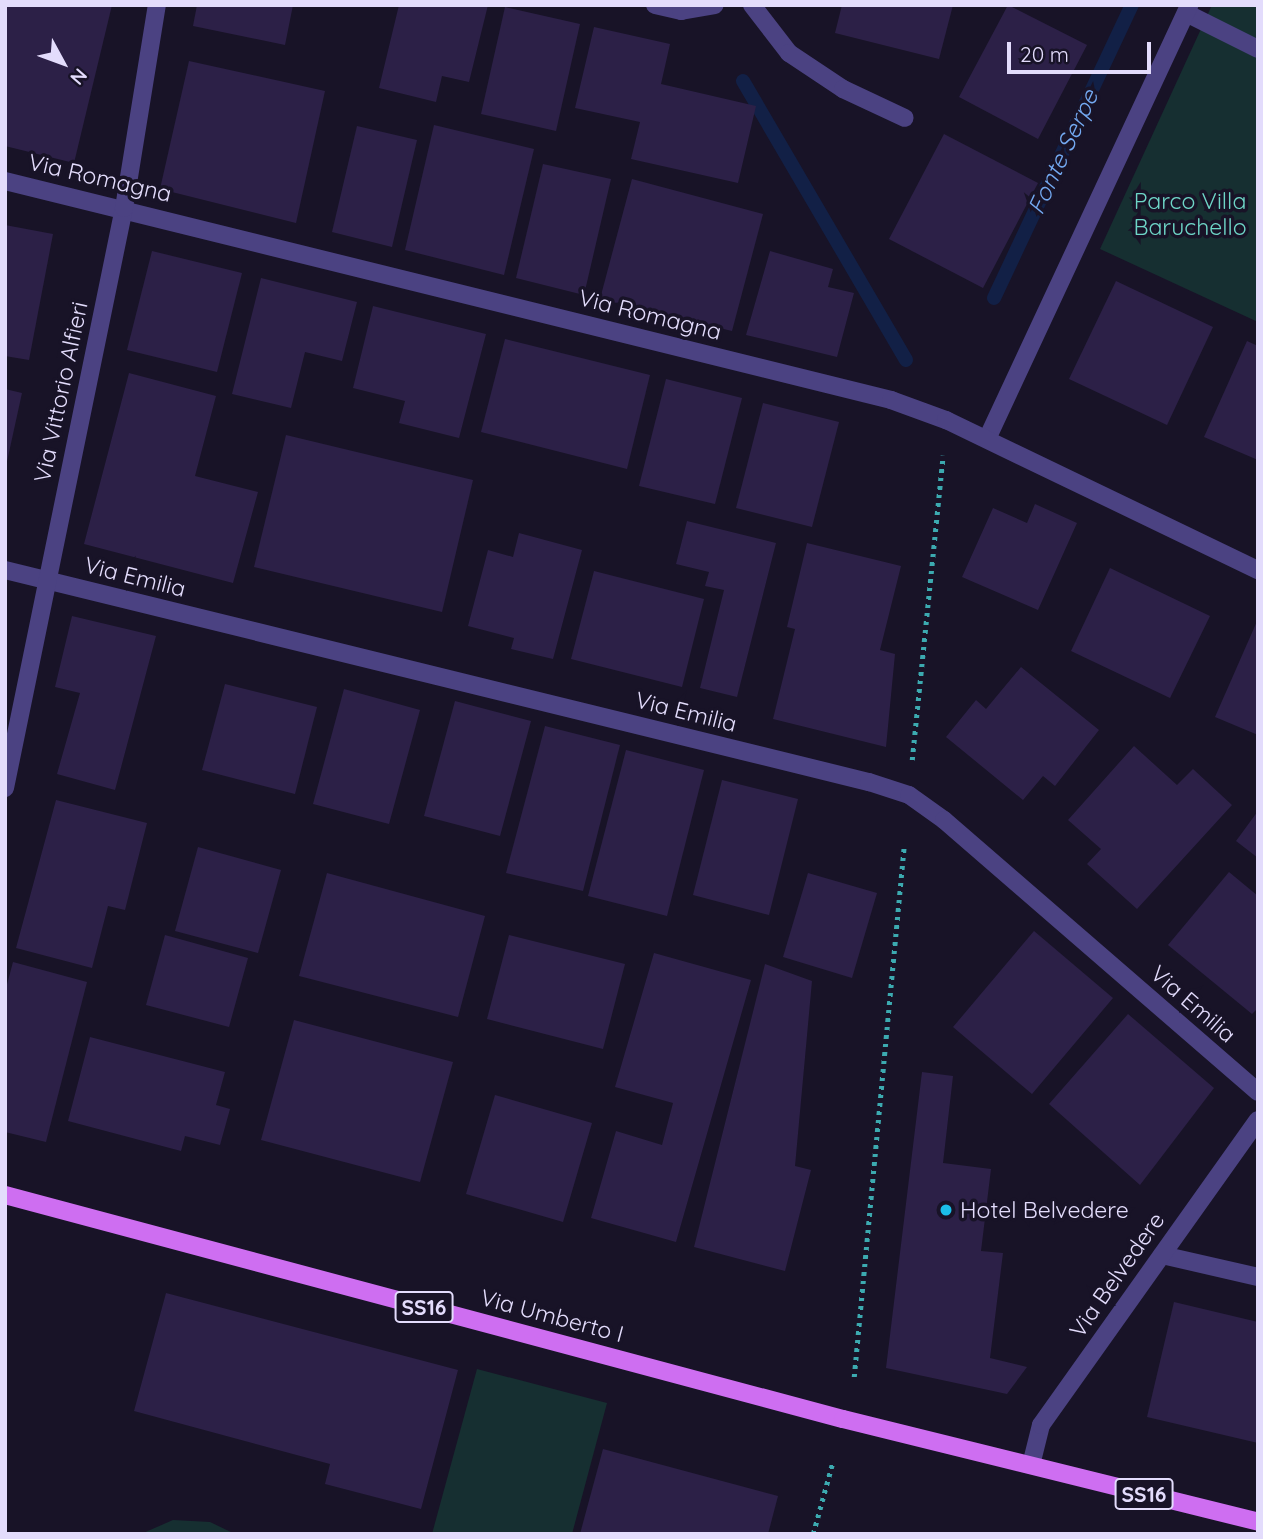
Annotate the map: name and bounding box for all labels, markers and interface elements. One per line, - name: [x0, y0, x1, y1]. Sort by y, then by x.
- north arrow: [28, 28, 98, 98]
- scale bar: [1011, 28, 1154, 72]
- text: 20 m: [1020, 41, 1069, 67]
- text: N: [65, 64, 92, 90]
- water label: Fonte Serpe: [1022, 85, 1104, 219]
- street label: Via Romagna: [26, 148, 174, 208]
- park label: Parco Villa Baruchello: [1133, 187, 1247, 241]
- street label: Via Romagna: [576, 284, 724, 346]
- street label: Via Vittorio Alfieri: [28, 299, 94, 485]
- street label: Via Emilia: [81, 551, 189, 603]
- street label: Via Emilia: [632, 686, 740, 738]
- street label: Via Emilia: [1145, 960, 1241, 1048]
- place label: Hotel Belvedere: [960, 1196, 1129, 1224]
- marker: Hotel Belvedere: [938, 1202, 954, 1218]
- street label: Via Belvedere: [1064, 1207, 1170, 1343]
- street label: Via Umberto I: [477, 1284, 627, 1348]
- road number: SS16: [394, 1290, 454, 1324]
- road number: SS16: [1114, 1476, 1174, 1512]

